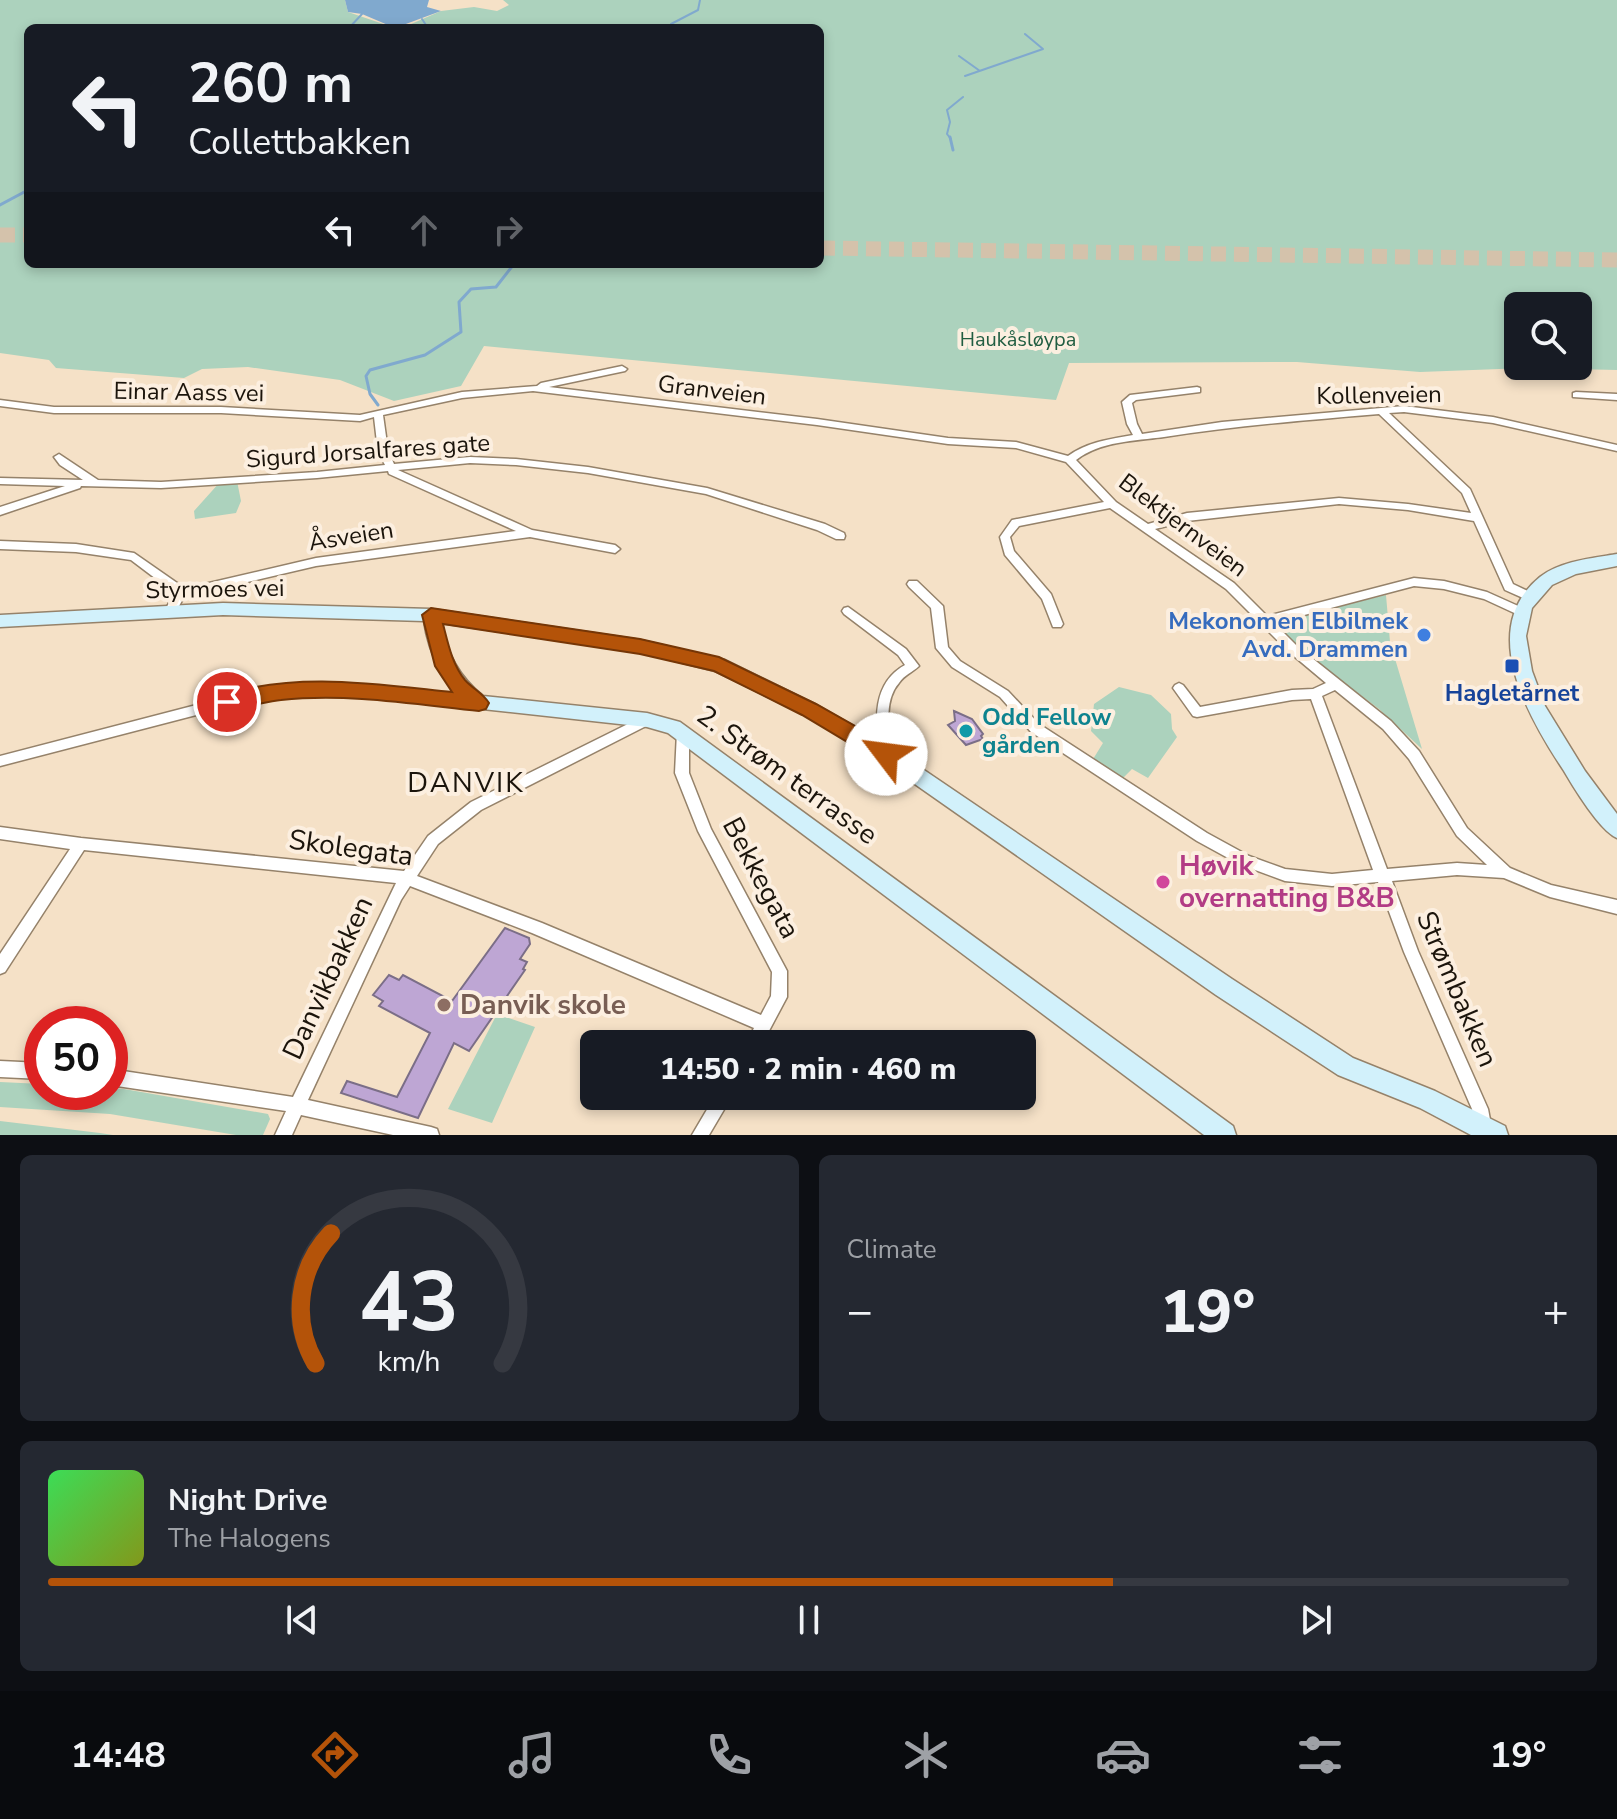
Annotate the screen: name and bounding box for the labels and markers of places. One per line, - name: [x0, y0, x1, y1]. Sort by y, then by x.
- place label: Mekonomen Elbilmek Avd. Drammen: [1168, 605, 1409, 665]
- marker: Mekonomen Elbilmek Avd. Drammen: [1415, 626, 1433, 644]
- marker: Hagletårnet: [1503, 657, 1521, 675]
- pin: [193, 668, 261, 736]
- place label: Hagletårnet: [1445, 677, 1580, 709]
- place label: Odd Fellow gården: [982, 701, 1112, 761]
- marker: Odd Fellow gården: [957, 722, 975, 740]
- place label: Høvik overnatting B&B: [1179, 847, 1395, 917]
- marker: Høvik overnatting B&B: [1154, 873, 1172, 891]
- place label: Danvik skole: [460, 986, 626, 1024]
- marker: Danvik skole: [435, 996, 453, 1014]

